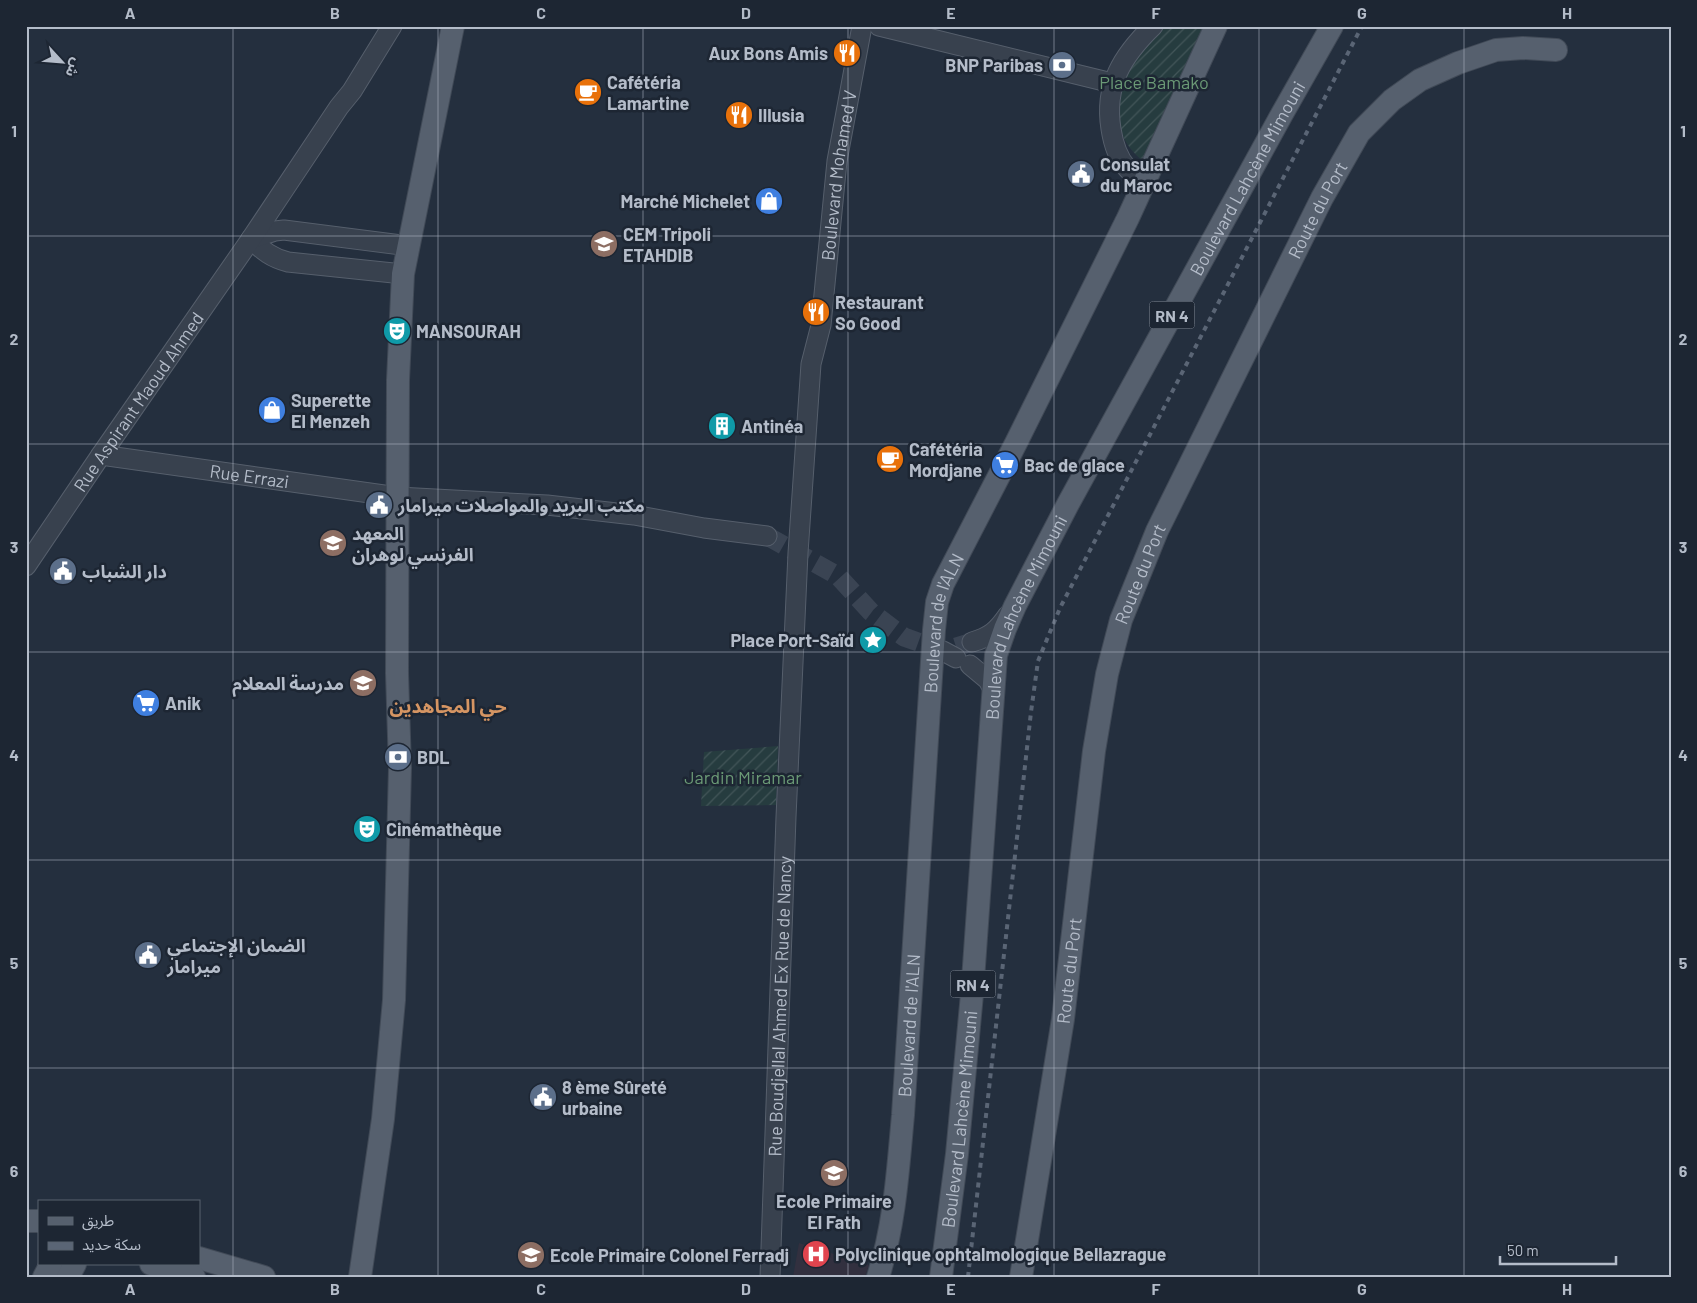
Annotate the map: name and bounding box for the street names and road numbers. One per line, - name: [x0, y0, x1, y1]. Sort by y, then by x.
- street label: Boulevard Lahcène Mimouni: [1185, 77, 1309, 279]
- street label: Boulevard Mohamed V: [816, 88, 861, 262]
- street label: Route du Port: [1283, 157, 1352, 262]
- road number: RN 4: [1150, 302, 1194, 328]
- street label: Rue Aspirant Maoud Ahmed: [69, 308, 208, 496]
- street label: Rue Errazi: [209, 460, 291, 492]
- street label: Boulevard Lahcène Mimouni: [980, 511, 1071, 720]
- street label: Route du Port: [1110, 520, 1170, 627]
- street label: Boulevard de l'ALN: [919, 549, 968, 694]
- street label: Rue Boudjellal Ahmed Ex Rue de Nancy: [763, 855, 796, 1157]
- street label: Route du Port: [1052, 917, 1086, 1025]
- street label: Boulevard de l'ALN: [893, 953, 924, 1098]
- road number: RN 4: [950, 971, 996, 998]
- street label: Boulevard Lahcène Mimouni: [937, 1009, 981, 1229]

